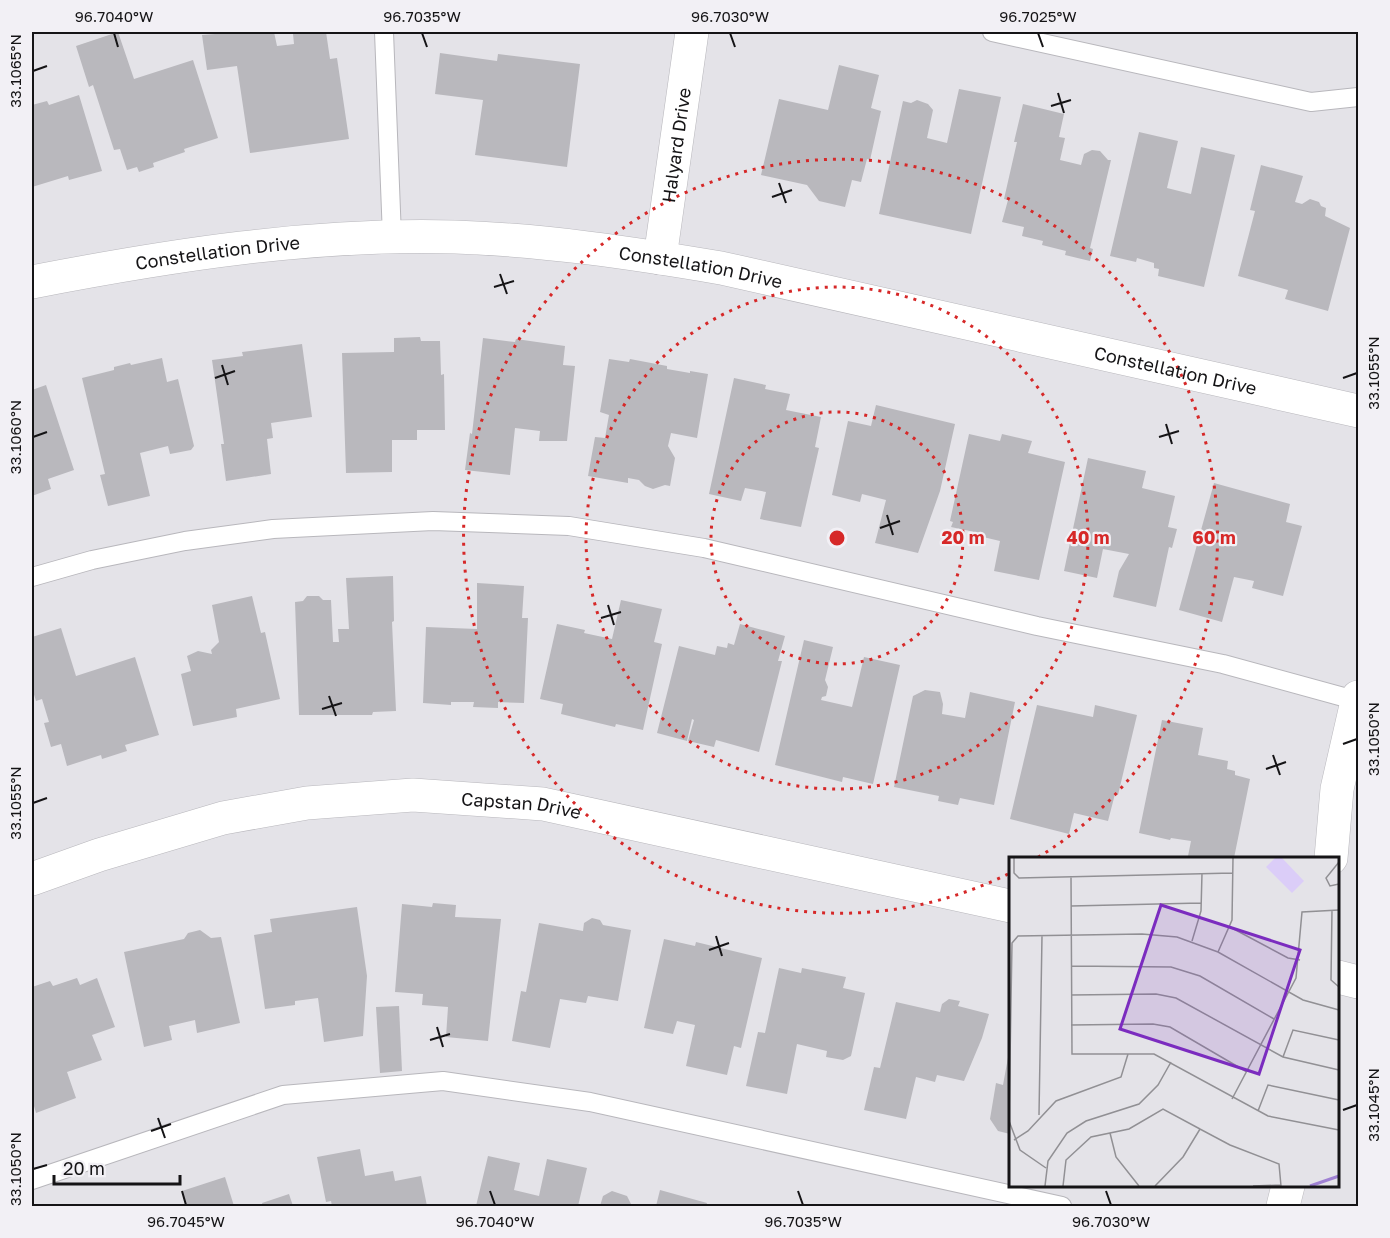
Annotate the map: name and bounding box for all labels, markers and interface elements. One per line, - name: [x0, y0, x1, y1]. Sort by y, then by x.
- text: 96.7040°W: [75, 7, 153, 25]
- text: 96.7035°W: [383, 7, 461, 25]
- text: 96.7030°W: [691, 7, 769, 25]
- text: 96.7025°W: [999, 7, 1077, 25]
- text: 33.1065°N: [6, 34, 24, 108]
- street label: Halyard Drive: [657, 86, 695, 204]
- street label: Constellation Drive: [134, 231, 301, 274]
- street label: Constellation Drive: [617, 241, 785, 292]
- text: 33.1055°N: [1364, 336, 1382, 410]
- street label: Constellation Drive: [1092, 341, 1259, 399]
- text: 33.1060°N: [6, 400, 24, 474]
- text: 20 m: [942, 526, 984, 548]
- text: 40 m: [1066, 526, 1110, 548]
- text: 60 m: [1192, 526, 1236, 548]
- centre of rings: [827, 528, 847, 548]
- text: 33.1050°N: [1364, 702, 1382, 776]
- text: 33.1055°N: [6, 766, 24, 840]
- street label: Capstan Drive: [461, 787, 583, 823]
- inset map: [1009, 857, 1339, 1187]
- text: 33.1045°N: [1364, 1068, 1382, 1142]
- text: 33.1050°N: [6, 1132, 24, 1206]
- scale bar: [54, 1148, 180, 1186]
- text: 20 m: [63, 1157, 105, 1179]
- text: 96.7045°W: [147, 1212, 225, 1230]
- text: 96.7040°W: [456, 1212, 534, 1230]
- text: 96.7035°W: [764, 1212, 842, 1230]
- text: 96.7030°W: [1072, 1212, 1150, 1230]

